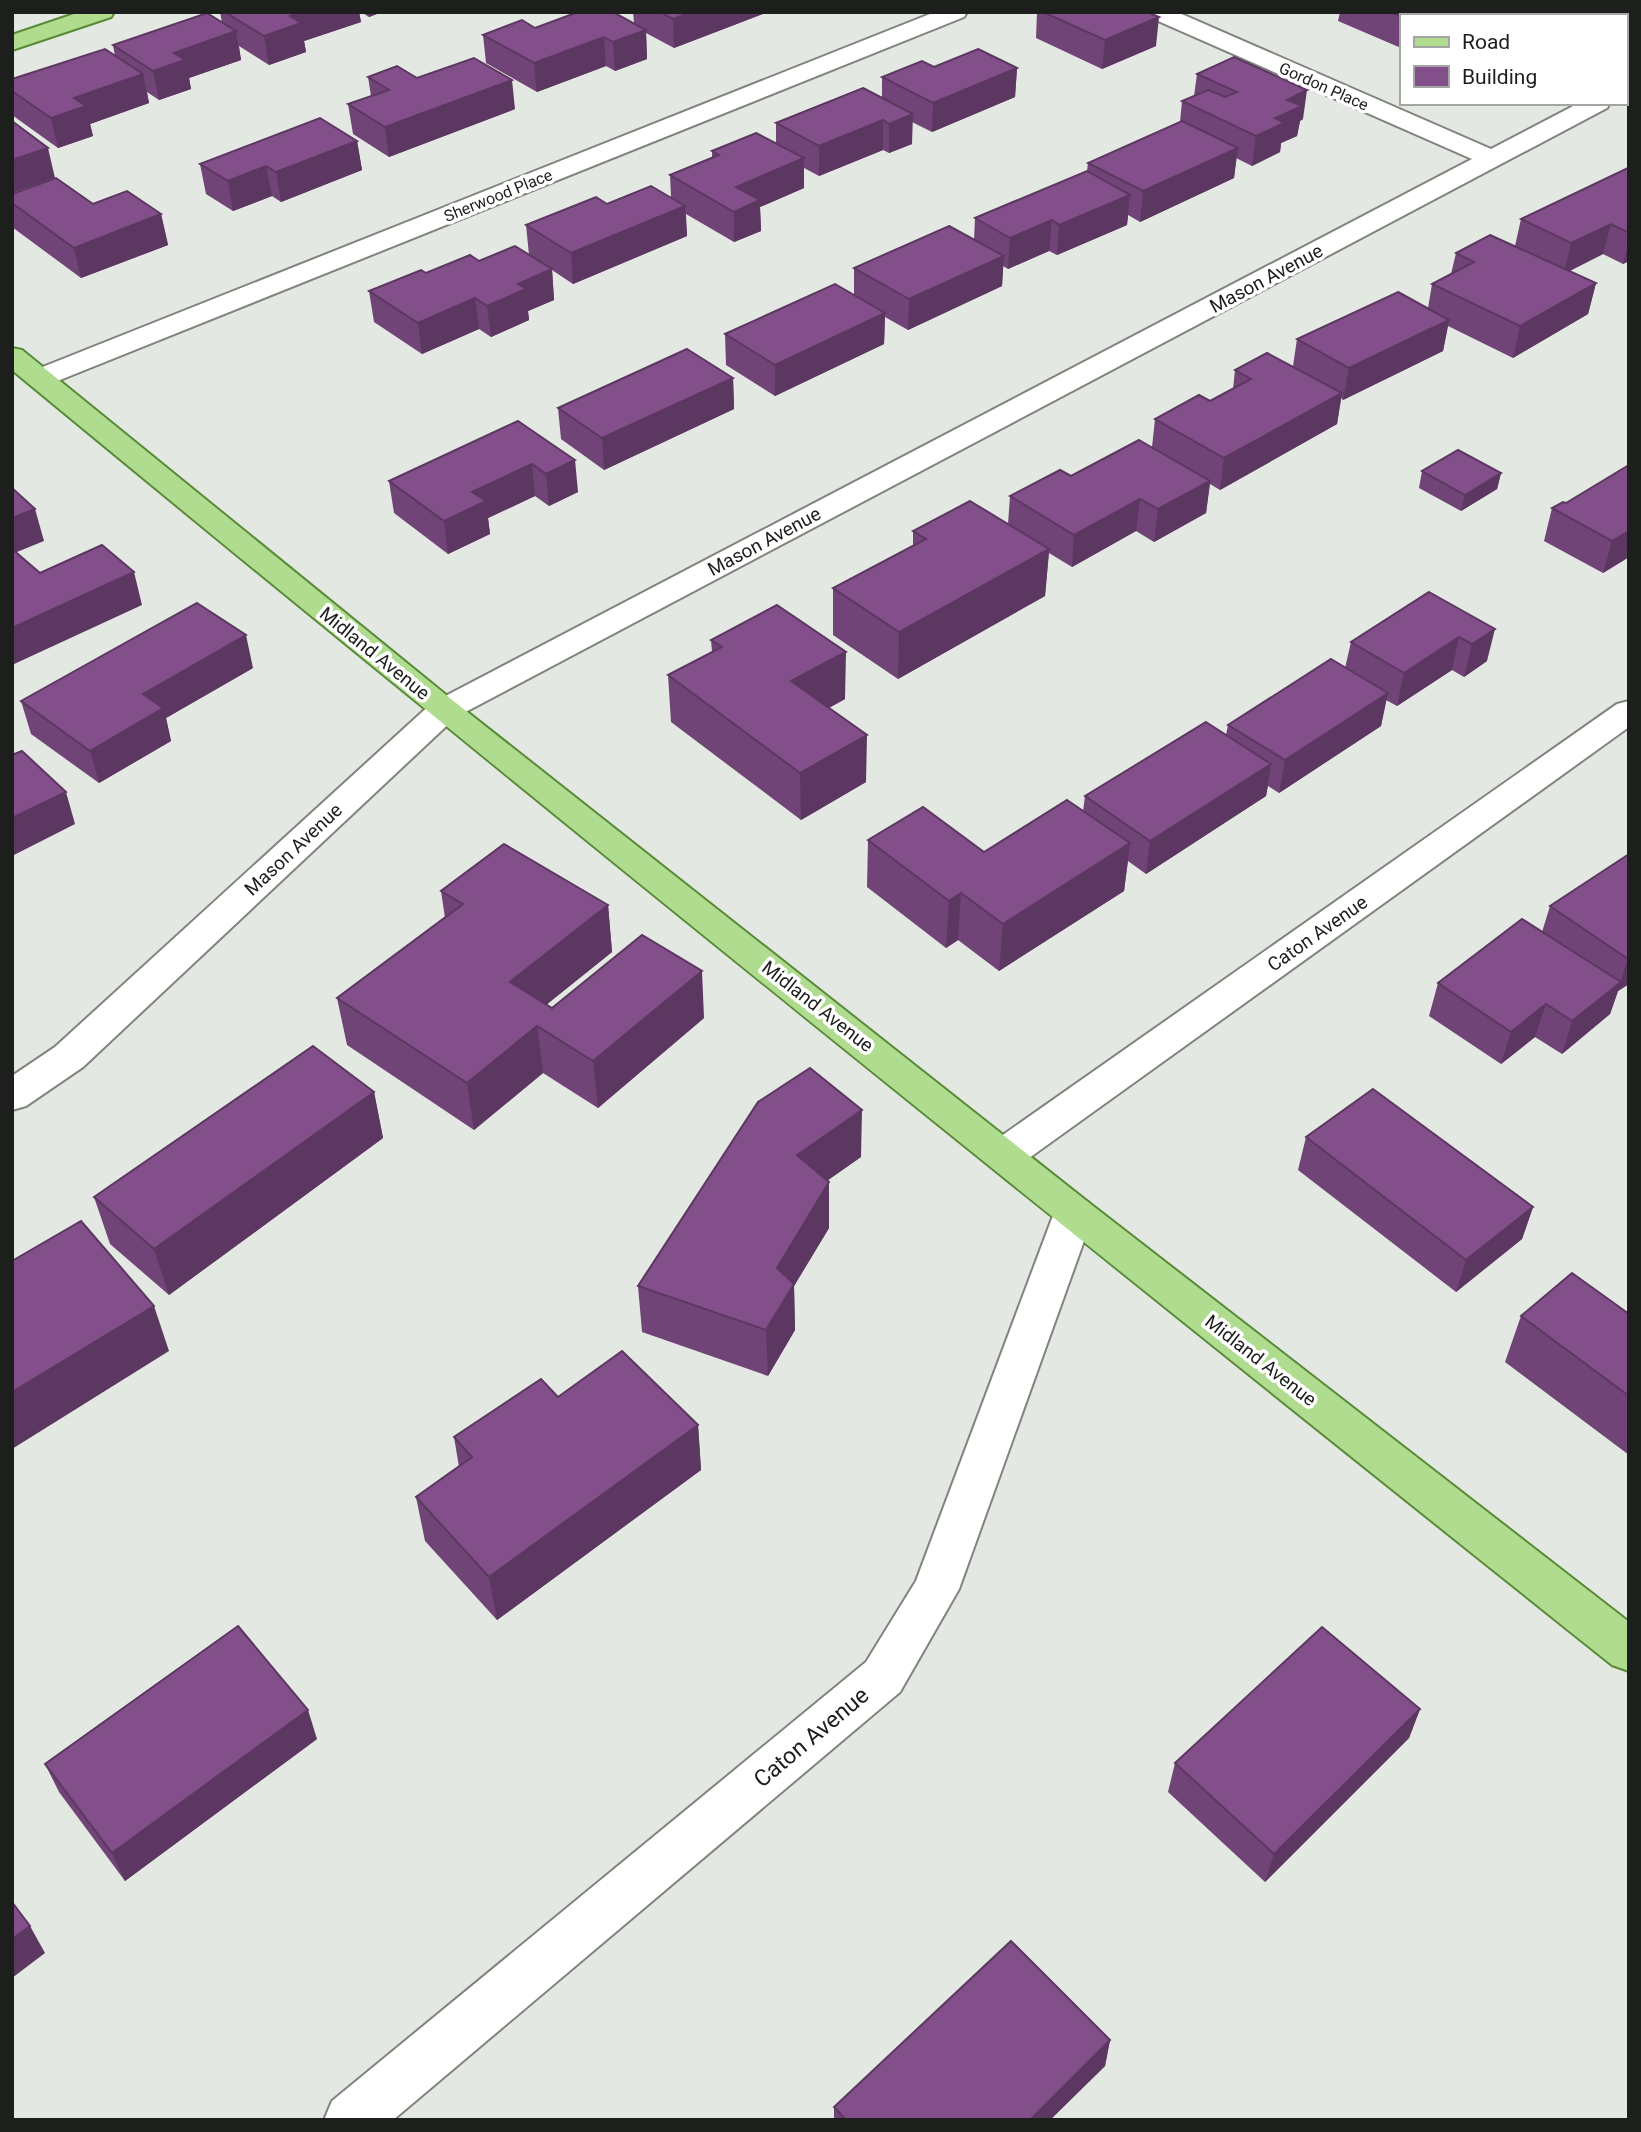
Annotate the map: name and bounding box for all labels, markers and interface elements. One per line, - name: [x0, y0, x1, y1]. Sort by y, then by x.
- legend: [1400, 14, 1627, 105]
- text: Road: [1462, 30, 1510, 54]
- street label: Gordon Place: [1276, 58, 1371, 115]
- text: Building: [1462, 65, 1537, 89]
- street label: Sherwood Place: [441, 165, 555, 226]
- street label: Mason Avenue: [1206, 239, 1327, 318]
- street label: Mason Avenue: [704, 502, 825, 581]
- street label: Midland Avenue: [315, 602, 434, 705]
- street label: Mason Avenue: [240, 798, 347, 900]
- street label: Caton Avenue: [1263, 890, 1372, 976]
- street label: Midland Avenue: [757, 956, 878, 1057]
- street label: Midland Avenue: [1200, 1310, 1321, 1411]
- street label: Caton Avenue: [748, 1682, 874, 1793]

